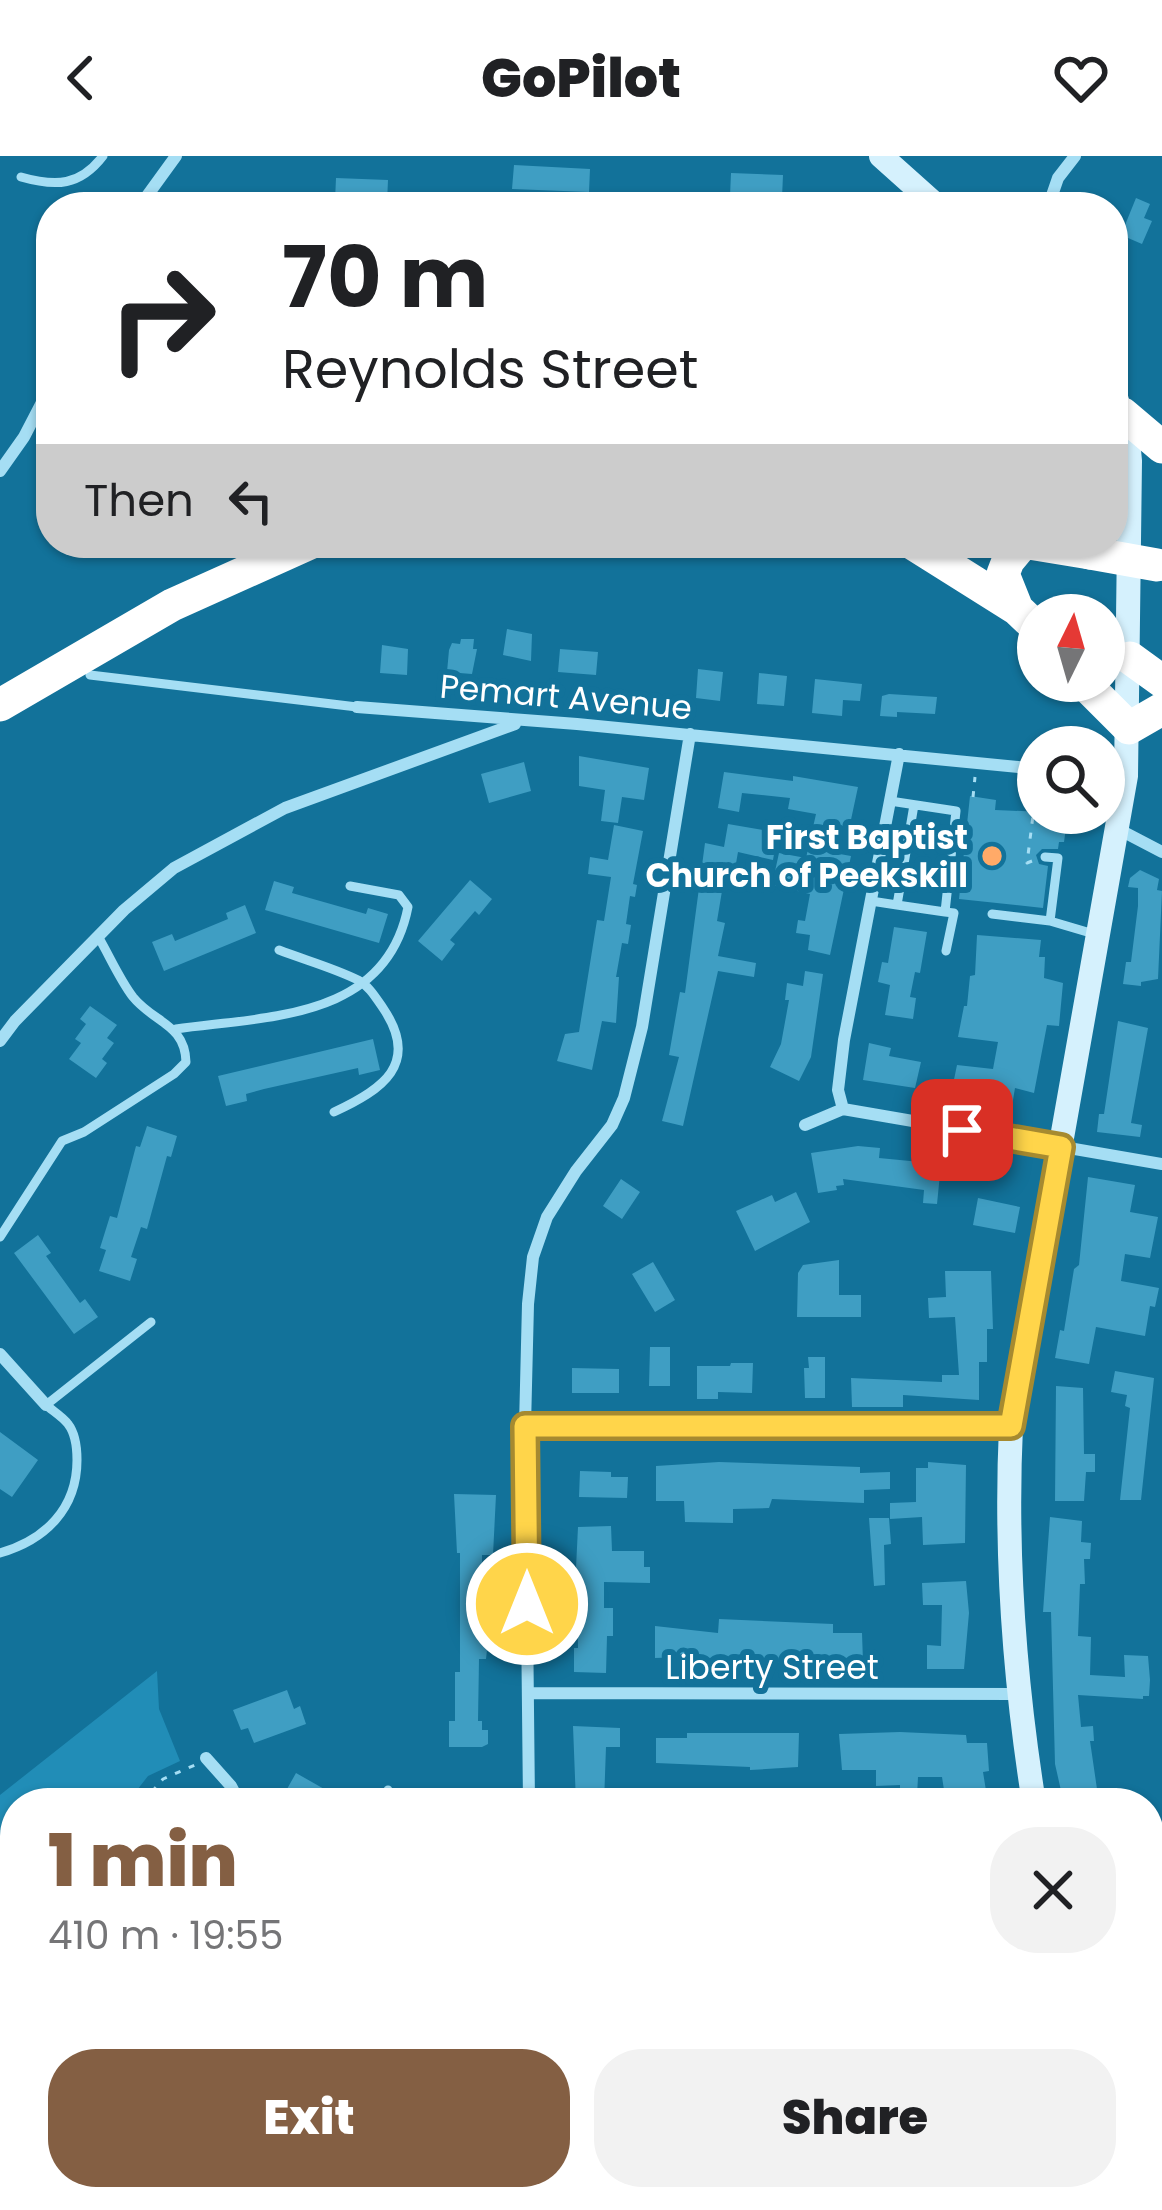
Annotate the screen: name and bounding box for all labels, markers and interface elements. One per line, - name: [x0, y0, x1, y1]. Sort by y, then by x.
- text: GoPilot: [481, 40, 681, 116]
- icon: back: [48, 45, 114, 111]
- icon: heart: [1048, 45, 1114, 111]
- text: 70 m: [282, 219, 488, 336]
- icon: right: [84, 240, 240, 396]
- text: Reynolds Street: [282, 331, 698, 407]
- icon: left: [218, 468, 284, 534]
- text: Then: [84, 469, 194, 532]
- north arrow: [1017, 594, 1125, 702]
- map controls: [1017, 594, 1125, 834]
- street label: Pemart Avenue: [438, 663, 694, 731]
- button: search: [1017, 726, 1125, 834]
- place label: First Baptist Church of Peekskill: [645, 814, 968, 899]
- marker: First Baptist Church of Peekskill: [979, 843, 1005, 869]
- pin: [911, 1079, 1013, 1181]
- icon: arrive: [929, 1097, 995, 1163]
- position arrow: [464, 1541, 590, 1667]
- street label: Liberty Street: [665, 1644, 879, 1691]
- text: 1 min: [48, 1810, 238, 1911]
- button: close: [990, 1827, 1116, 1953]
- text: 410 m · 19:55: [48, 1908, 284, 1963]
- button: Exit: [48, 2049, 570, 2187]
- button: Share: [594, 2049, 1116, 2187]

